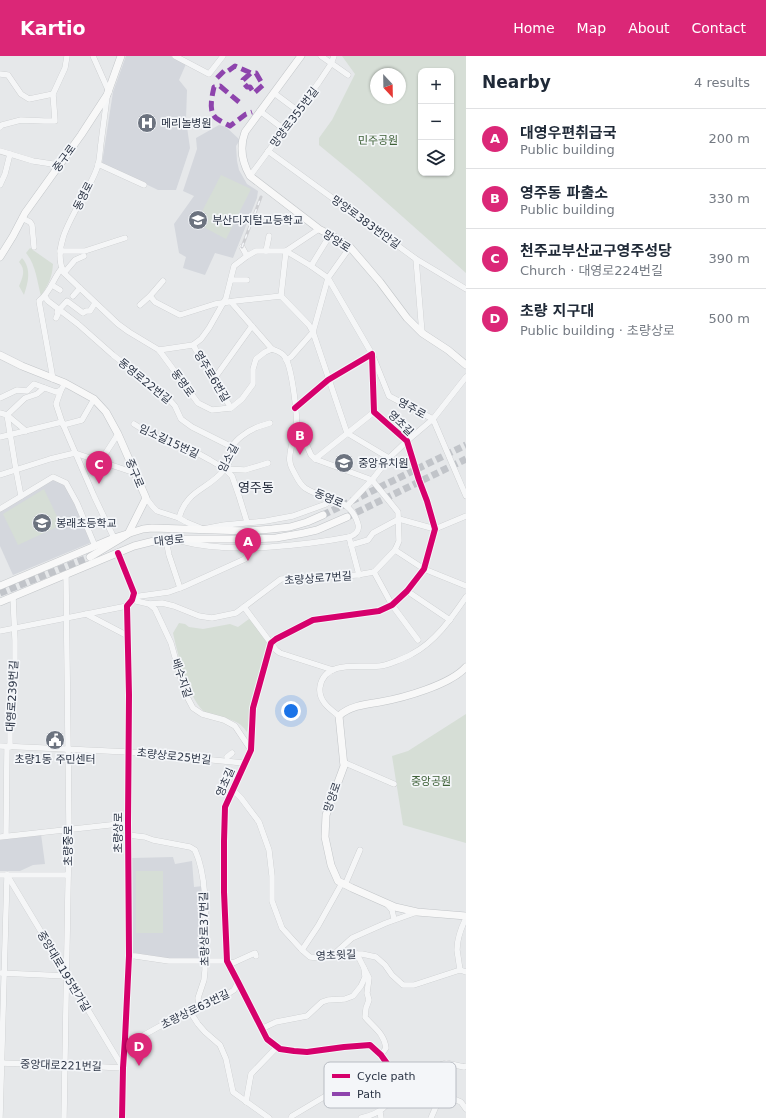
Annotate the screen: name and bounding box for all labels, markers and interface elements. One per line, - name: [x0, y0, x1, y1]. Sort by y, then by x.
- text: Kartio: [20, 17, 86, 39]
- text: Home: [513, 20, 555, 36]
- text: Map: [577, 20, 606, 36]
- text: About: [628, 20, 670, 36]
- text: Contact: [692, 20, 746, 36]
- north arrow: [370, 68, 406, 104]
- map controls: [418, 68, 454, 176]
- button: +: [418, 68, 454, 104]
- text: Nearby: [482, 72, 551, 92]
- text: 4 results: [694, 75, 750, 90]
- street label: 망양로355번길: [268, 85, 321, 150]
- button: −: [418, 104, 454, 140]
- hospital icon: 메리놀병원: [136, 112, 158, 134]
- place label: 메리놀병원: [161, 117, 212, 130]
- text: 대영우편취급국: [520, 124, 617, 142]
- text: A: [490, 131, 500, 146]
- text: 200 m: [708, 131, 750, 146]
- park label: 민주공원: [358, 134, 398, 147]
- button: layers: [418, 140, 454, 176]
- street label: 중구로: [50, 142, 79, 174]
- text: Public building: [520, 142, 615, 157]
- street label: 동영로: [71, 180, 96, 213]
- text: 영주동 파출소: [520, 184, 608, 202]
- text: B: [490, 191, 500, 206]
- text: 330 m: [708, 191, 750, 206]
- street label: 망양로383번안길: [329, 193, 403, 251]
- text: Public building: [520, 202, 615, 217]
- school or university icon: 부산디지털고등학교: [187, 209, 209, 231]
- place label: 부산디지털고등학교: [212, 214, 303, 227]
- street label: 망양로: [321, 227, 353, 255]
- text: 천주교부산교구영주성당: [520, 242, 672, 260]
- text: C: [490, 251, 500, 266]
- text: 390 m: [708, 251, 750, 266]
- text: Church · 대영로224번길: [520, 263, 663, 278]
- text: 초량 지구대: [520, 302, 594, 320]
- text: D: [490, 311, 500, 326]
- text: 500 m: [708, 311, 750, 326]
- text: Public building · 초량상로: [520, 323, 675, 338]
- street label: 영주로6번길: [191, 348, 232, 404]
- street label: 동영로22번길: [115, 356, 174, 407]
- street label: 동명로: [168, 367, 197, 399]
- street label: 영주로: [395, 395, 428, 421]
- street label: 영초길: [385, 408, 416, 439]
- street label: 임소길15번길: [137, 422, 201, 461]
- pin: B: [287, 422, 313, 455]
- street label: 임소길: [216, 442, 241, 475]
- pin: C: [86, 451, 112, 484]
- school or university icon: 중앙유치원: [333, 452, 355, 474]
- street label: 중구로: [123, 457, 146, 490]
- place label: 중앙유치원: [358, 457, 409, 470]
- district label: 영주동: [238, 480, 274, 495]
- street label: 동영로: [312, 487, 345, 510]
- school or university icon: 봉래초등학교: [31, 512, 53, 534]
- place label: 봉래초등학교: [56, 517, 117, 530]
- pin: A: [235, 528, 261, 561]
- street label: 대영로: [153, 532, 185, 549]
- street label: 초량상로7번길: [284, 570, 352, 587]
- street label: 배수지길: [169, 657, 194, 699]
- street label: 대영로239번길: [4, 660, 21, 732]
- your location: [281, 701, 301, 721]
- public building icon: 초량1동 주민센터: [44, 729, 66, 751]
- street label: 초량상로25번길: [136, 746, 212, 767]
- place label: 초량1동 주민센터: [14, 753, 96, 766]
- street label: 영초길: [214, 766, 237, 799]
- park label: 중앙공원: [411, 775, 451, 788]
- street label: 망양로: [321, 781, 344, 814]
- street label: 초량상로: [112, 813, 125, 853]
- street label: 초량중로: [62, 826, 75, 866]
- street label: 초량상로37번길: [197, 892, 212, 966]
- street label: 중앙대로195번가길: [34, 929, 93, 1014]
- street label: 영초윗길: [315, 948, 357, 963]
- street label: 초량상로63번길: [159, 987, 232, 1032]
- pin: D: [126, 1033, 152, 1066]
- street label: 중앙대로221번길: [20, 1058, 102, 1073]
- legend: [324, 1062, 456, 1108]
- text: Cycle path: [357, 1070, 416, 1083]
- text: Path: [357, 1088, 381, 1101]

